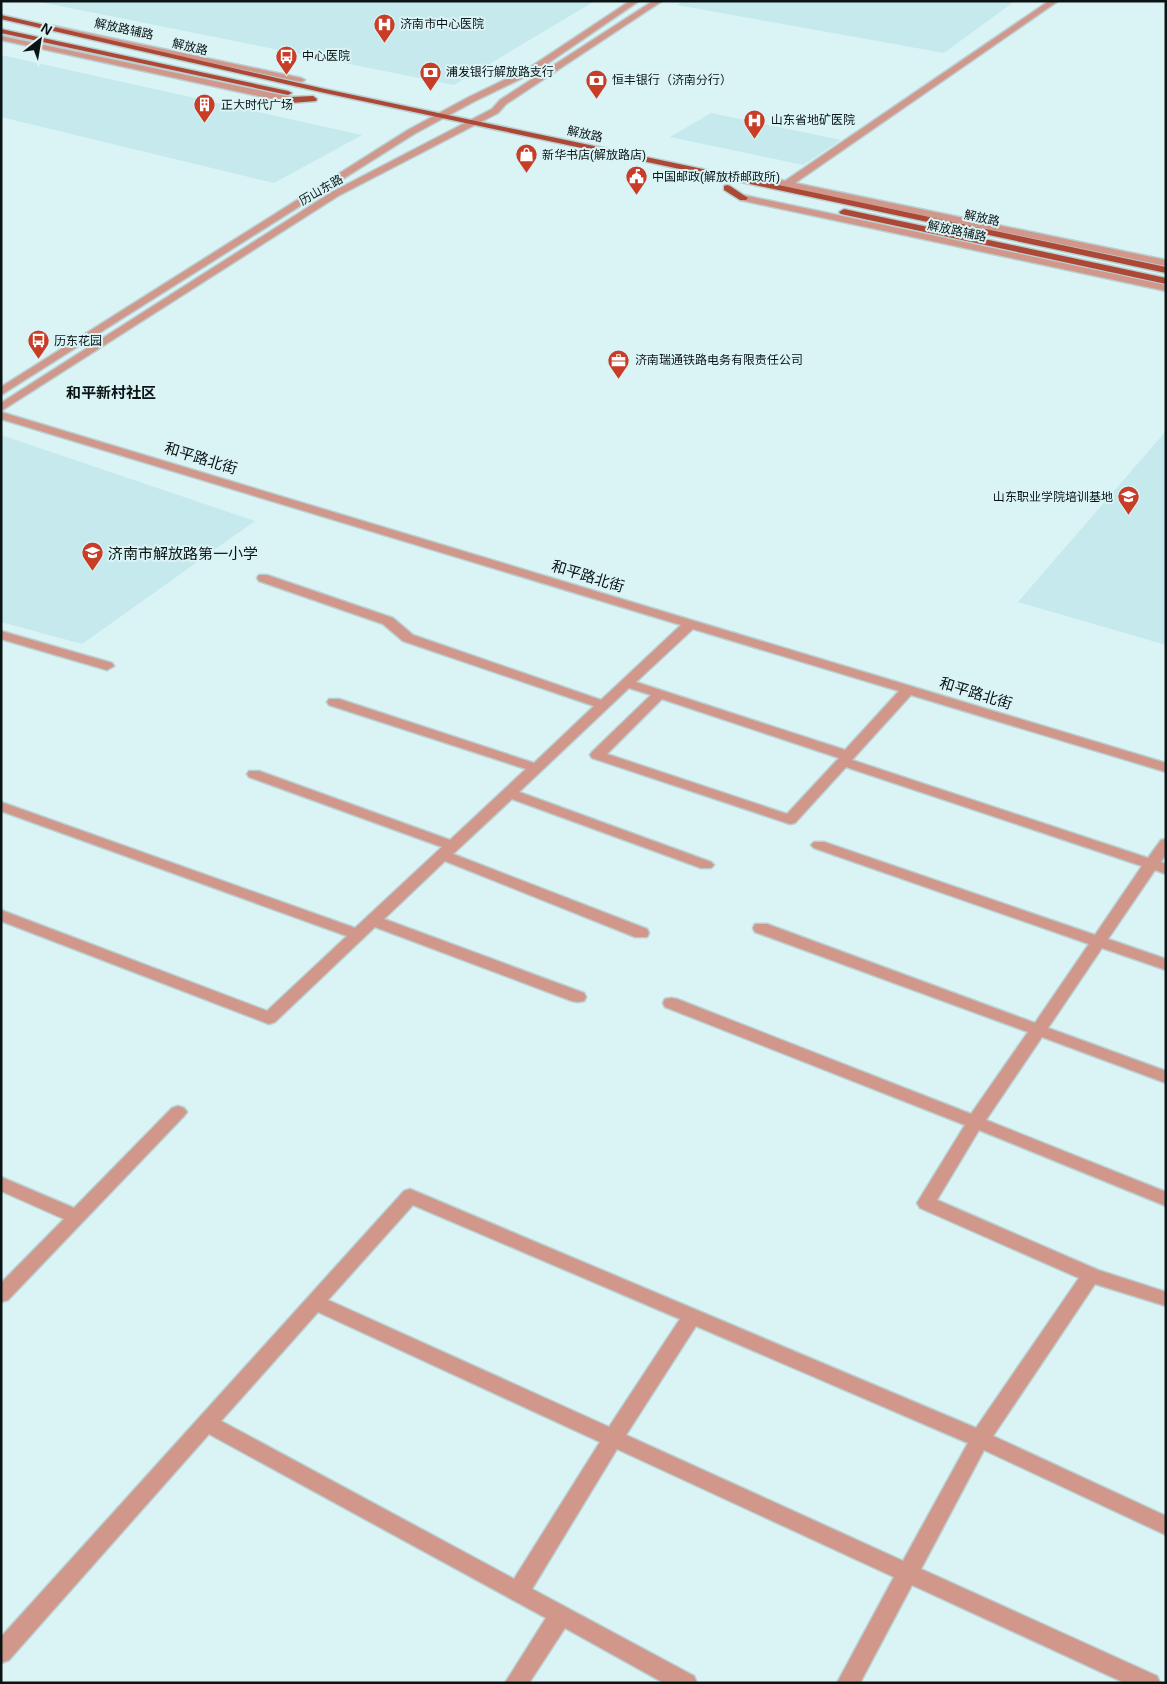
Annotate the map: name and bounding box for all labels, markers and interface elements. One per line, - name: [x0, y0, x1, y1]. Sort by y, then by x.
- hospital icon: 济南市中心医院: [372, 12, 396, 43]
- north arrow: [15, 15, 65, 65]
- street label: 解放路辅路: [93, 16, 155, 42]
- place label: 济南市中心医院: [400, 17, 484, 31]
- text: N: [38, 19, 55, 38]
- street label: 解放路: [171, 36, 209, 58]
- bus stop icon: 中心医院: [274, 44, 298, 75]
- place label: 中心医院: [302, 49, 350, 63]
- bank icon: 浦发银行解放路支行: [418, 60, 442, 91]
- place label: 浦发银行解放路支行: [446, 65, 554, 79]
- bank icon: 恒丰银行（济南分行）: [584, 68, 608, 99]
- place label: 恒丰银行（济南分行）: [612, 73, 732, 87]
- building icon: 正大时代广场: [193, 93, 217, 124]
- place label: 正大时代广场: [221, 98, 293, 112]
- hospital icon: 山东省地矿医院: [743, 108, 767, 139]
- place label: 山东省地矿医院: [771, 113, 855, 127]
- street label: 解放路: [566, 123, 604, 145]
- shop icon: 新华书店(解放路店): [514, 143, 538, 174]
- place label: 新华书店(解放路店): [542, 148, 646, 162]
- public building icon: 中国邮政(解放桥邮政所): [624, 165, 648, 196]
- place label: 中国邮政(解放桥邮政所): [652, 170, 780, 184]
- street label: 历山东路: [297, 172, 345, 208]
- street label: 解放路: [963, 207, 1001, 229]
- street label: 解放路辅路: [926, 218, 988, 244]
- bus stop icon: 历东花园: [26, 329, 50, 360]
- place label: 历东花园: [54, 334, 102, 348]
- office icon: 济南瑞通铁路电务有限责任公司: [607, 348, 631, 379]
- place label: 济南瑞通铁路电务有限责任公司: [635, 353, 803, 367]
- district label: 和平新村社区: [66, 384, 156, 401]
- street label: 和平路北街: [163, 439, 239, 477]
- school or university icon: 山东职业学院培训基地: [1117, 485, 1141, 516]
- place label: 山东职业学院培训基地: [993, 490, 1113, 504]
- school or university icon: 济南市解放路第一小学: [80, 541, 104, 572]
- place label: 济南市解放路第一小学: [108, 545, 258, 562]
- street label: 和平路北街: [550, 557, 626, 595]
- street label: 和平路北街: [938, 674, 1014, 712]

